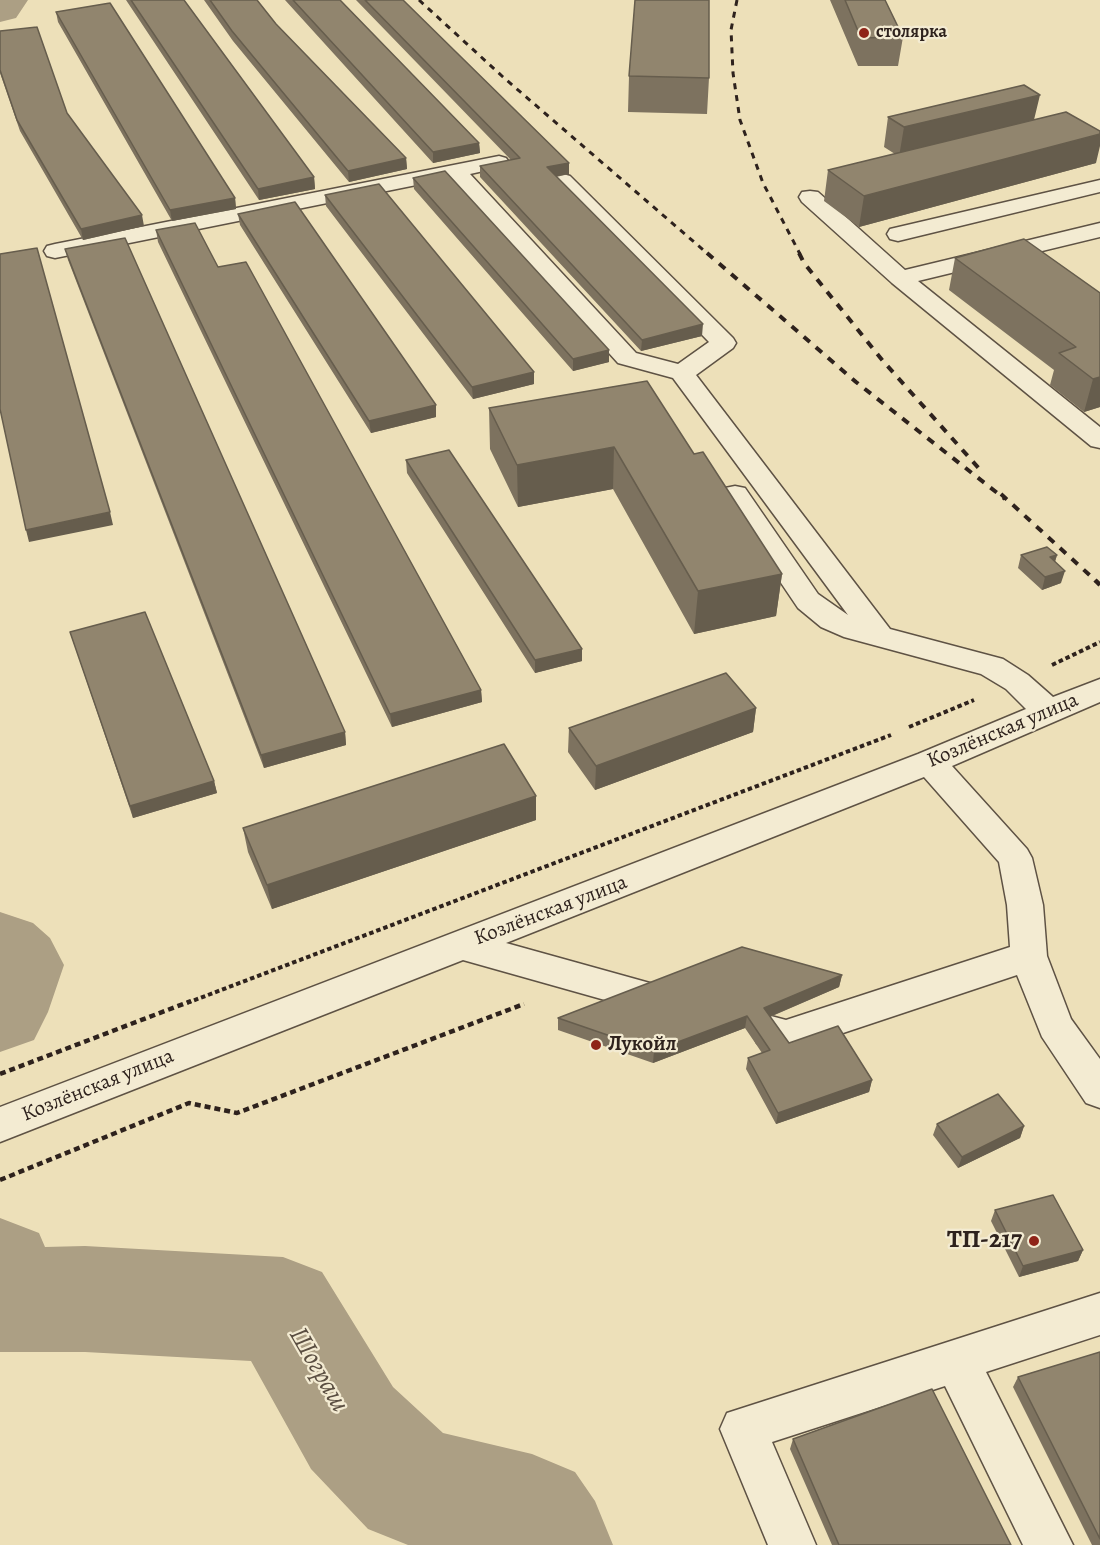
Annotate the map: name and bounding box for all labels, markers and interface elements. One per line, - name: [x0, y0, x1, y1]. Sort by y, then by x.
- place label: столярка: [876, 22, 947, 44]
- marker: столярка: [857, 26, 871, 40]
- street label: Козлёнская улица: [924, 688, 1082, 774]
- street label: Козлёнская улица: [471, 870, 631, 952]
- place label: Лукойл: [608, 1032, 676, 1058]
- marker: Лукойл: [589, 1038, 603, 1052]
- street label: Козлёнская улица: [18, 1044, 178, 1128]
- place label: ТП-217: [947, 1225, 1022, 1257]
- marker: ТП-217: [1027, 1234, 1041, 1248]
- water label: Шограш: [281, 1322, 355, 1418]

